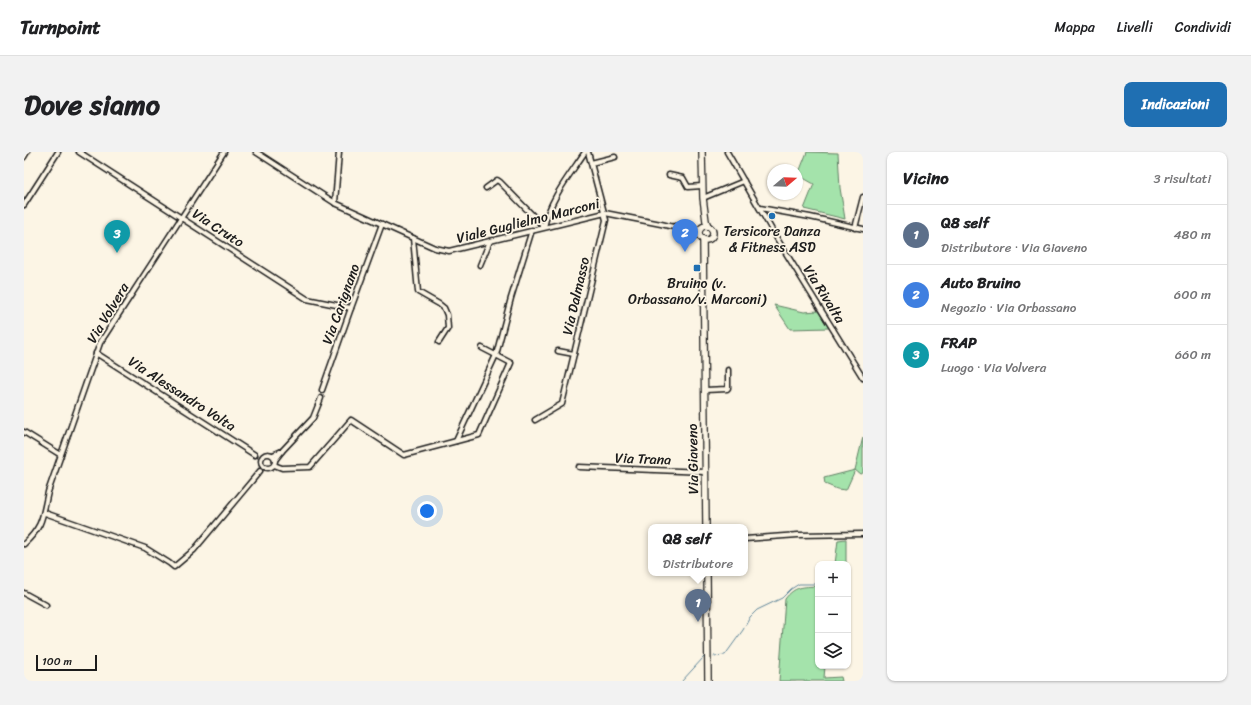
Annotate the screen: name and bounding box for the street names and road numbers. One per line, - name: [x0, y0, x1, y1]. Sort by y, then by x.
- street label: Viale Guglielmo Marconi: [454, 191, 603, 251]
- street label: Via Cruto: [187, 202, 249, 254]
- street label: Via Dalmasso: [555, 255, 597, 337]
- street label: Via Carignano: [315, 260, 367, 348]
- street label: Via Rivalta: [796, 260, 852, 329]
- street label: Via Volvera: [80, 277, 137, 348]
- street label: Via Alessandro Volta: [123, 350, 241, 438]
- street label: Via Giaveno: [680, 423, 706, 495]
- street label: Via Trana: [614, 446, 672, 472]

